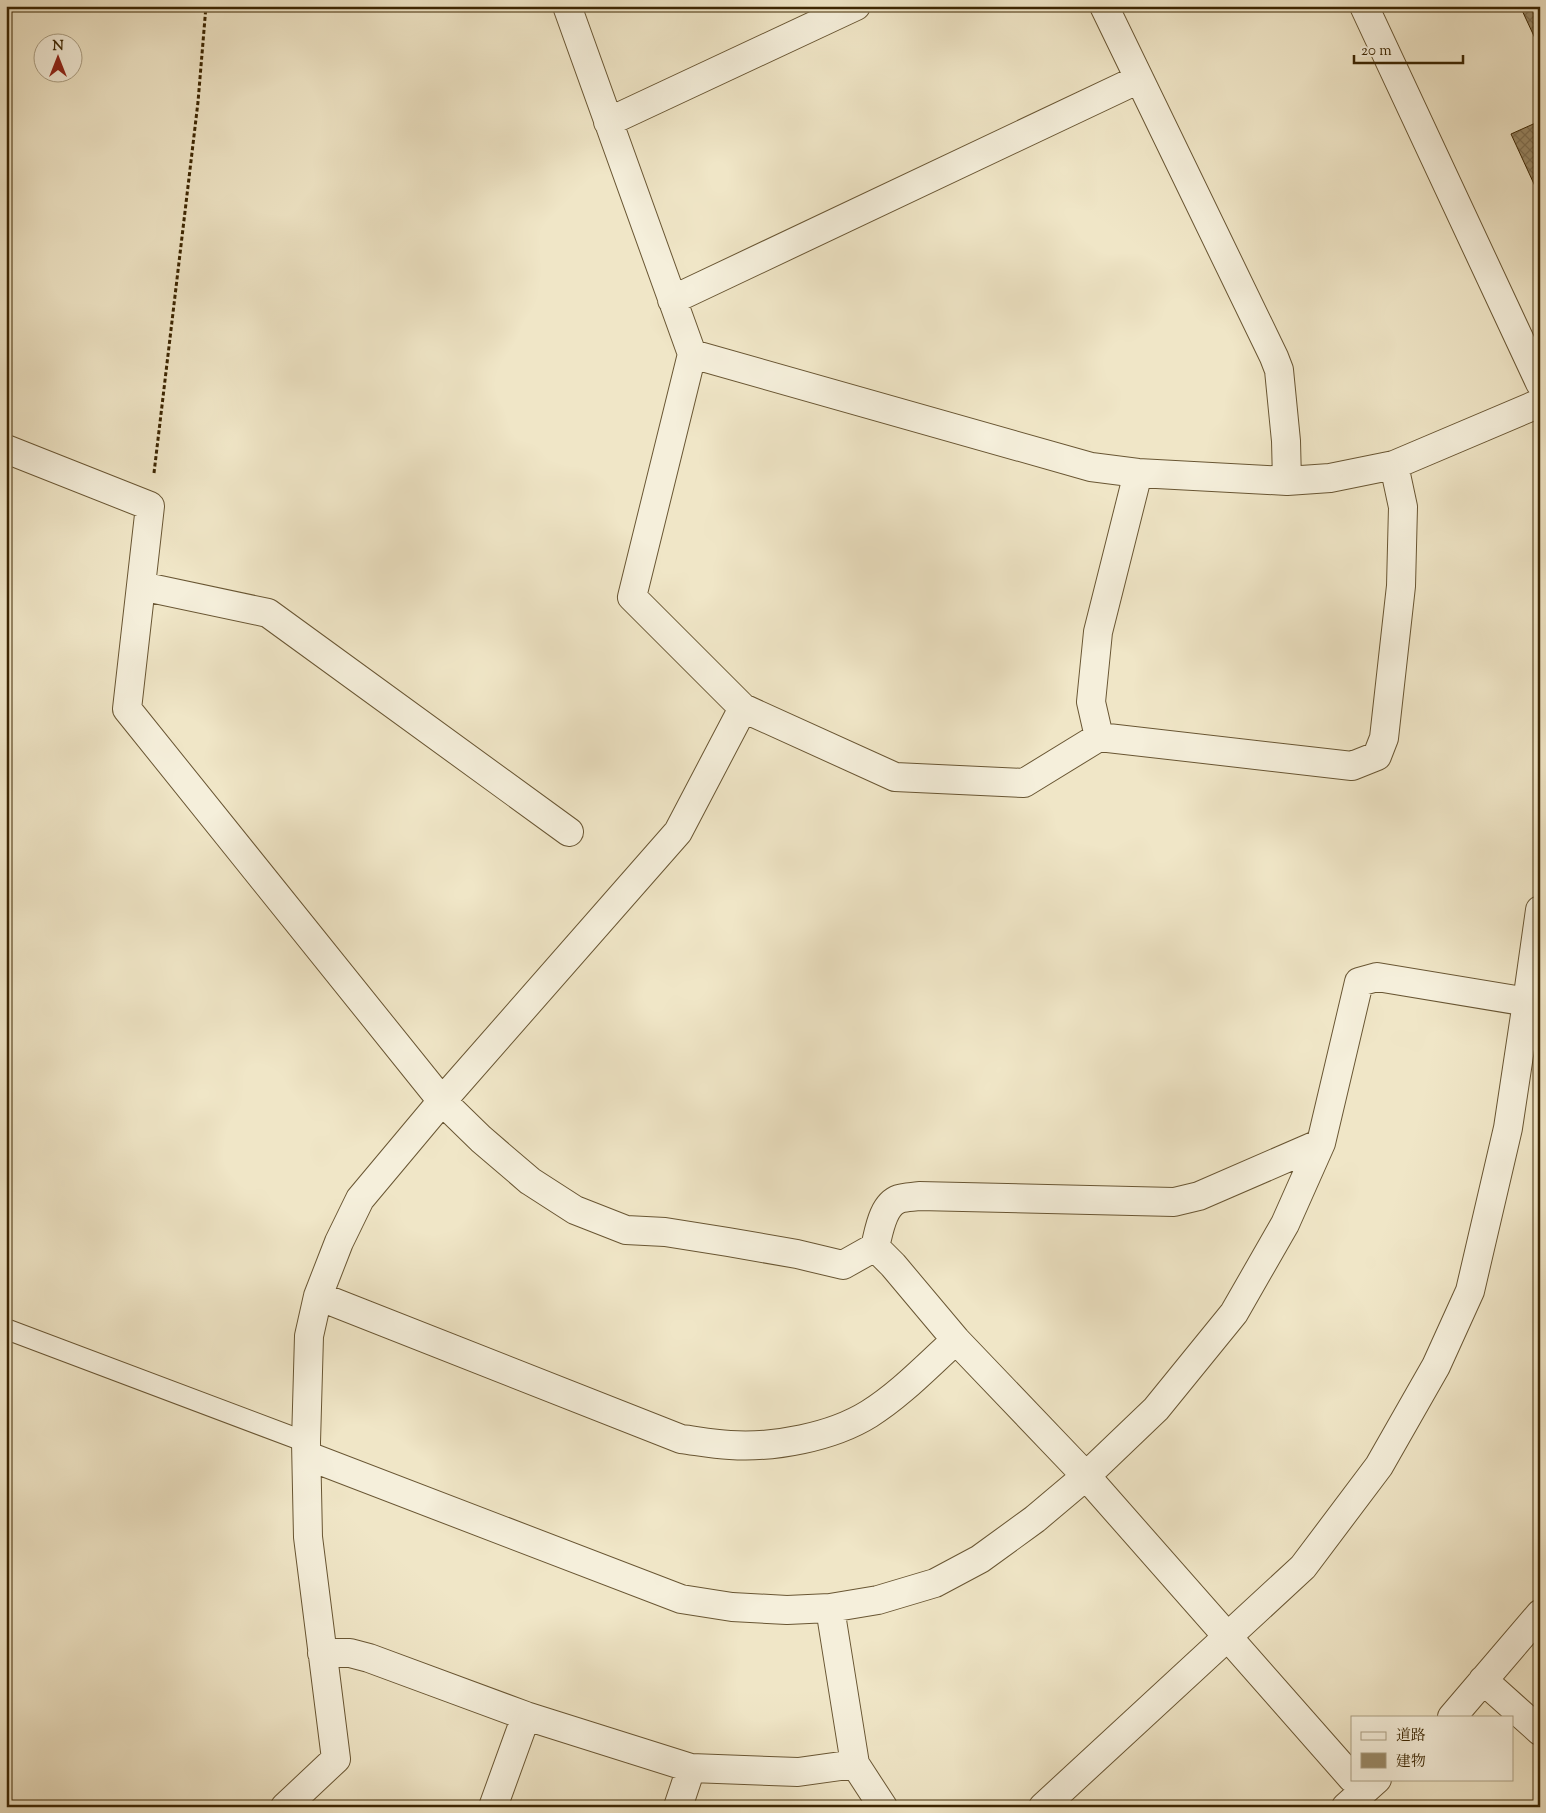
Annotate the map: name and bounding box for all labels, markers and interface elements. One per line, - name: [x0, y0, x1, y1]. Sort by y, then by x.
- north arrow: [32, 32, 82, 82]
- scale bar: [1354, 32, 1462, 64]
- text: N: [52, 37, 64, 57]
- text: 20 m: [1361, 41, 1392, 62]
- legend: [1351, 1716, 1514, 1780]
- text: 道路: [1396, 1726, 1426, 1747]
- text: 建物: [1396, 1752, 1426, 1773]

